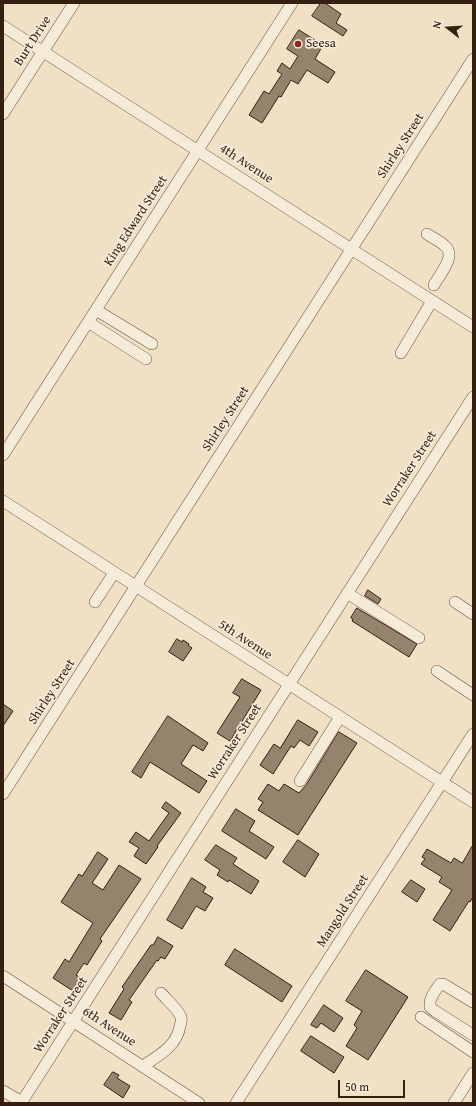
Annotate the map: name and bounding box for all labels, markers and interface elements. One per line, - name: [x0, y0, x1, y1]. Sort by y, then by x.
- north arrow: [428, 8, 468, 48]
- street label: Burt Drive: [11, 13, 55, 69]
- text: N: [428, 19, 445, 30]
- place label: Seesa: [306, 36, 336, 52]
- marker: Seesa: [293, 39, 303, 49]
- street label: Shirley Street: [374, 110, 428, 182]
- street label: 4th Avenue: [216, 141, 276, 187]
- street label: King Edward Street: [101, 173, 171, 269]
- street label: Shirley Street: [199, 383, 253, 455]
- street label: Worraker Street: [380, 428, 440, 510]
- street label: 5th Avenue: [215, 617, 275, 663]
- street label: Shirley Street: [25, 656, 79, 728]
- street label: Worraker Street: [205, 701, 265, 783]
- street label: Mangold Street: [314, 872, 372, 950]
- street label: Worraker Street: [31, 974, 91, 1056]
- street label: 6th Avenue: [79, 1004, 139, 1050]
- scale bar: [340, 1072, 407, 1098]
- text: 50 m: [345, 1078, 369, 1095]

